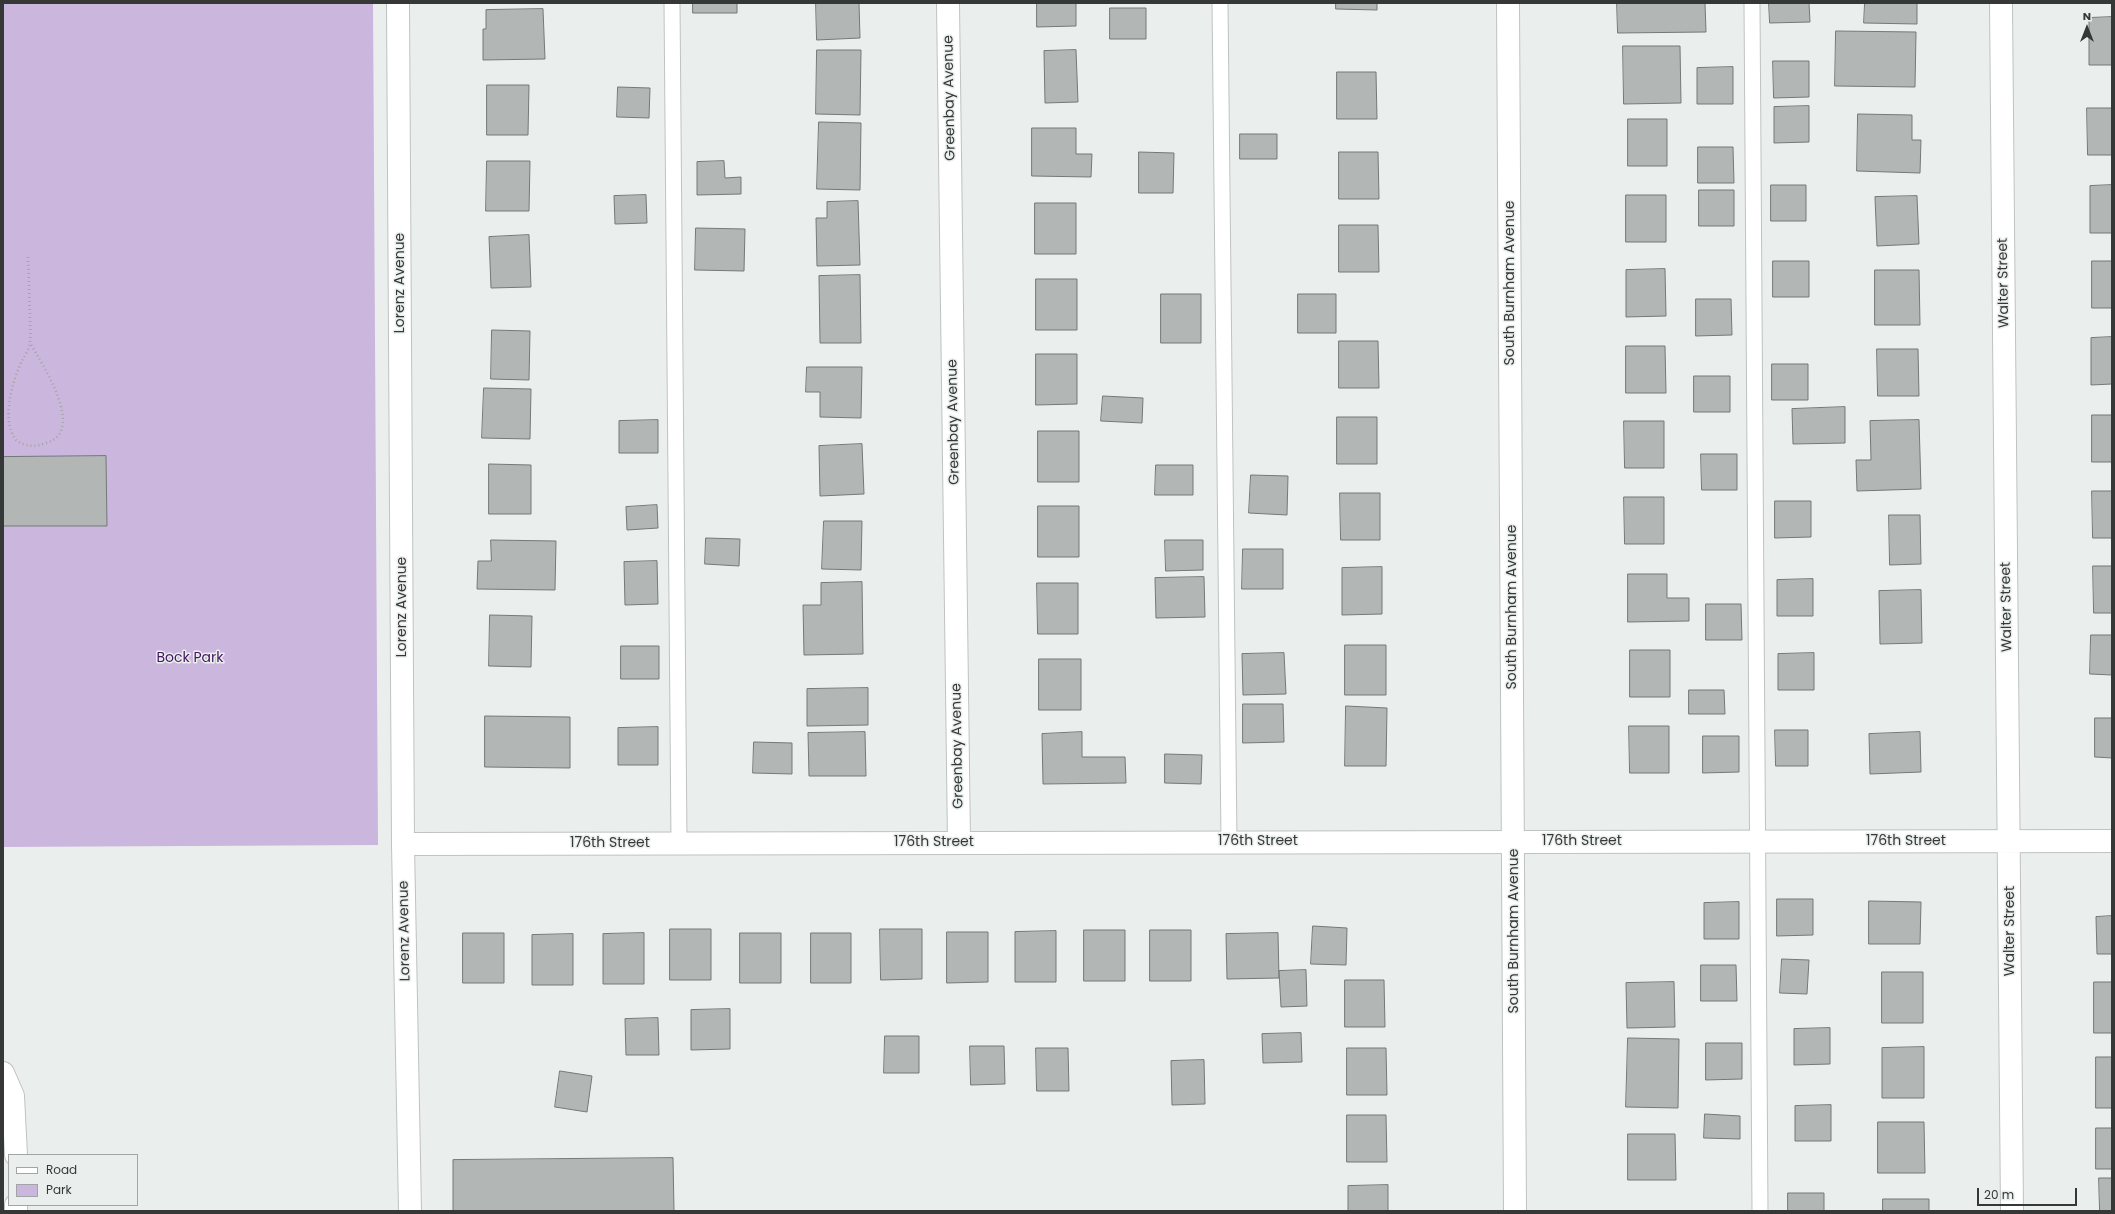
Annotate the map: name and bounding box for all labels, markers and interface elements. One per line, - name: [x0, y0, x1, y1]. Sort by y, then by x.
- north arrow: [2067, 8, 2107, 48]
- text: N: [2083, 8, 2091, 24]
- street label: Greenbay Avenue: [941, 35, 959, 161]
- street label: South Burnham Avenue: [1502, 201, 1518, 365]
- street label: Lorenz Avenue: [392, 233, 408, 333]
- street label: Walter Street: [1995, 238, 2013, 328]
- street label: Greenbay Avenue: [945, 359, 963, 485]
- street label: South Burnham Avenue: [1504, 525, 1520, 689]
- street label: Lorenz Avenue: [394, 557, 410, 657]
- street label: Walter Street: [1998, 562, 2016, 652]
- park label: Bock Park: [157, 650, 223, 666]
- street label: Greenbay Avenue: [949, 683, 967, 809]
- street label: 176th Street: [1218, 833, 1298, 849]
- street label: 176th Street: [1542, 833, 1622, 849]
- street label: 176th Street: [1866, 833, 1946, 849]
- street label: 176th Street: [894, 834, 974, 850]
- street label: 176th Street: [570, 835, 650, 851]
- street label: South Burnham Avenue: [1506, 849, 1522, 1013]
- street label: Lorenz Avenue: [396, 881, 414, 981]
- street label: Walter Street: [2002, 886, 2018, 976]
- legend: [8, 1154, 138, 1206]
- text: Road: [46, 1161, 77, 1178]
- scale bar: [1979, 1180, 2079, 1206]
- text: Park: [46, 1181, 72, 1198]
- text: 20 m: [1984, 1186, 2014, 1203]

